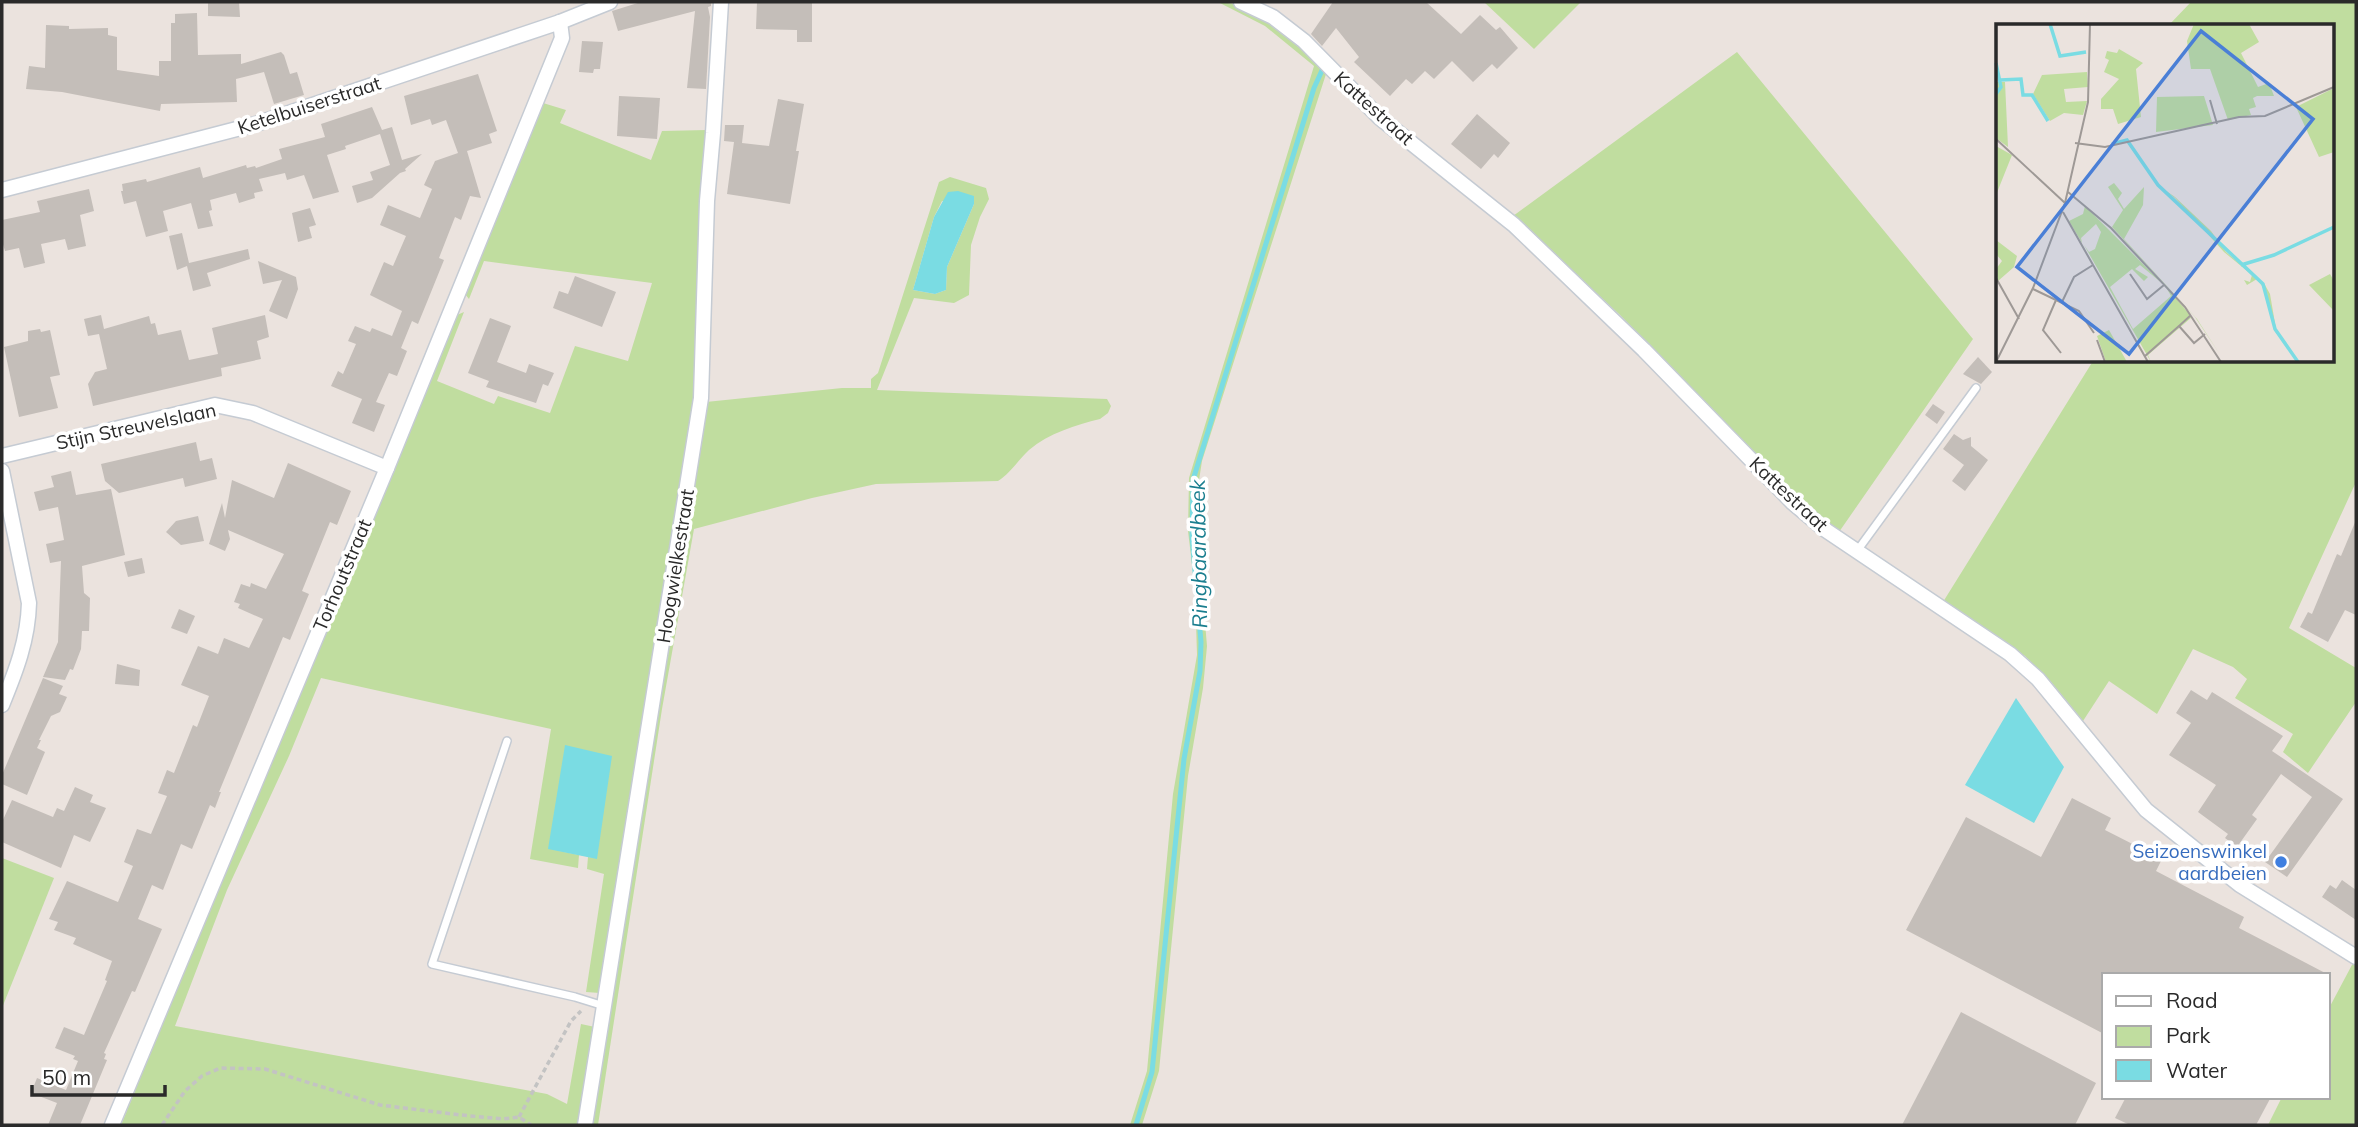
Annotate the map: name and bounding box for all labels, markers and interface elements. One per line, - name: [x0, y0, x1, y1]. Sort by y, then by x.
- inset map: [1996, 24, 2334, 362]
- street label: Kattestraat: [1329, 66, 1419, 150]
- street label: Ketelbuiserstraat: [234, 70, 384, 139]
- street label: Stijn Streuvelslaan: [54, 397, 218, 455]
- street label: Kattestraat: [1745, 451, 1834, 537]
- water label: Ringbaardbeek: [1184, 478, 1212, 629]
- street label: Hoogwielkestraat: [651, 487, 699, 645]
- street label: Torhoutstraat: [308, 515, 377, 635]
- place label: Seizoenswinkel aardbeien: [2133, 839, 2267, 885]
- marker: Seizoenswinkel aardbeien: [2273, 854, 2289, 870]
- legend: [2102, 973, 2330, 1099]
- text: Road: [2166, 987, 2217, 1013]
- text: Park: [2166, 1022, 2210, 1048]
- scale bar: [32, 1054, 164, 1098]
- text: Water: [2166, 1057, 2227, 1083]
- text: 50 m: [42, 1064, 91, 1090]

